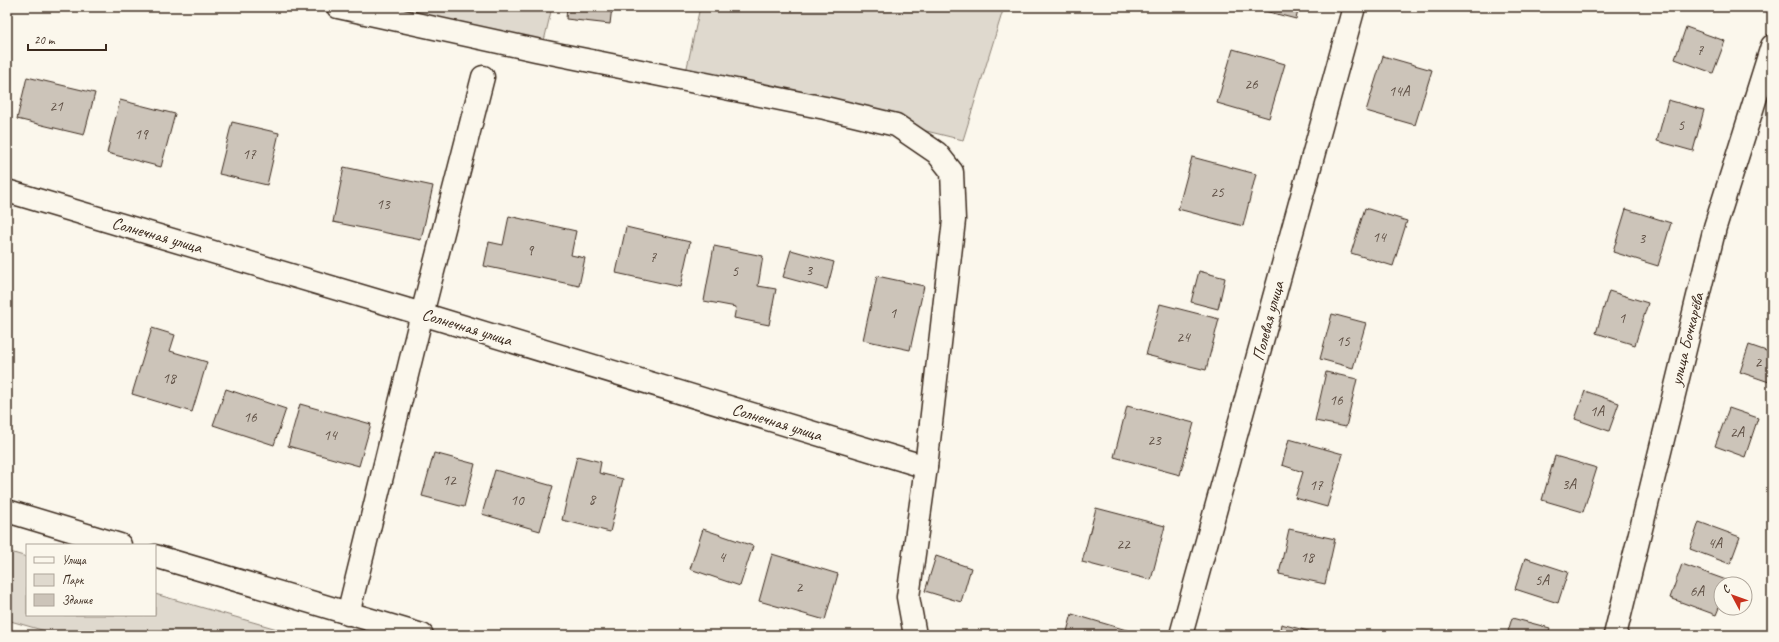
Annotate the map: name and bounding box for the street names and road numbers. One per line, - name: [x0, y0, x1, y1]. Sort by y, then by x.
- street label: Солнечная улица: [110, 212, 206, 258]
- street label: Полевая улица: [1247, 277, 1289, 363]
- street label: улица Бочкарёва: [1665, 289, 1709, 388]
- street label: Солнечная улица: [420, 303, 516, 351]
- street label: Солнечная улица: [730, 398, 826, 446]

